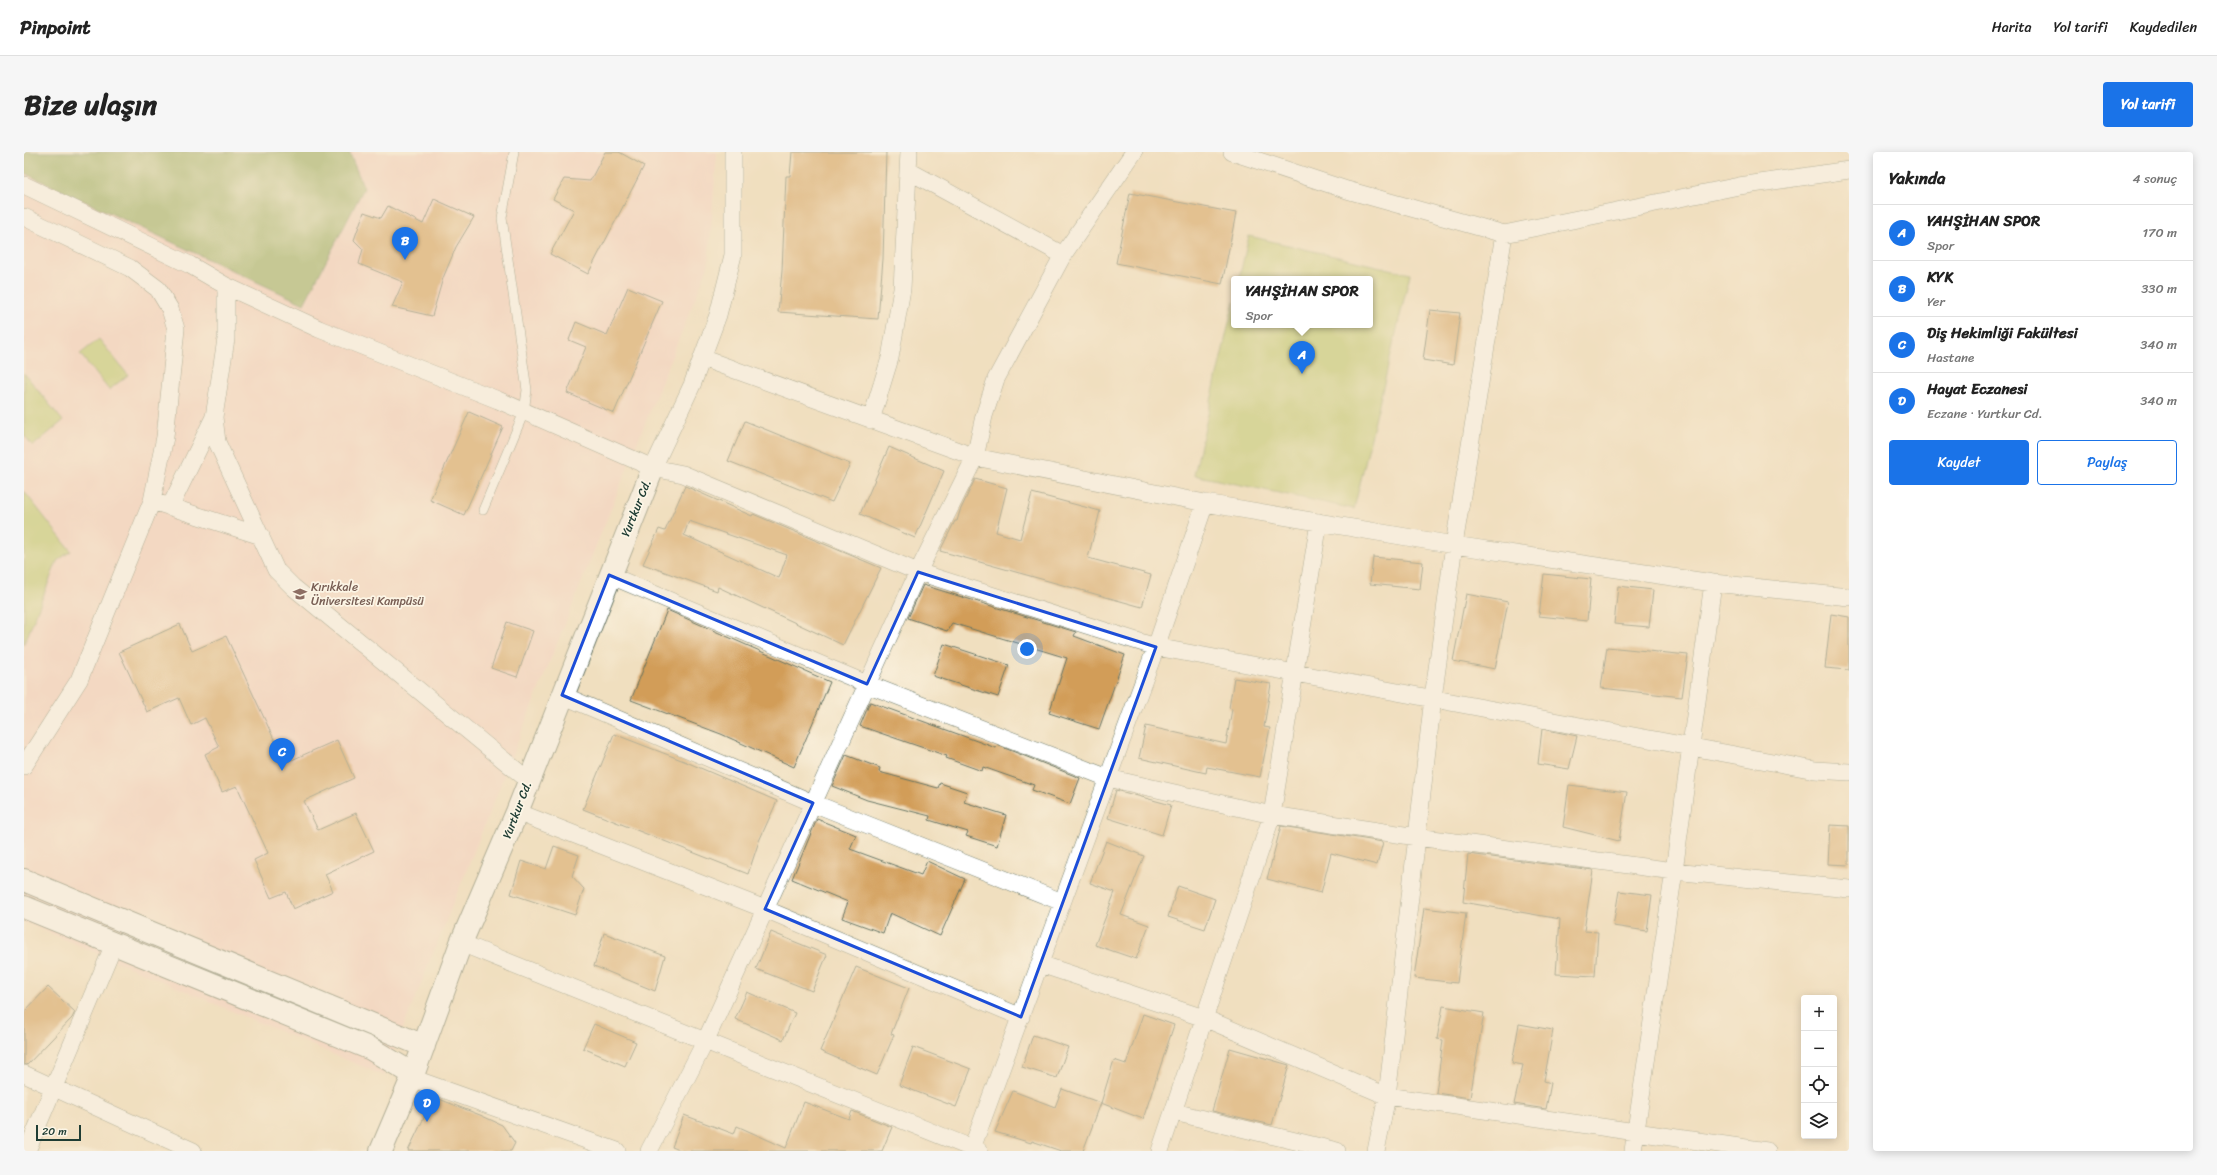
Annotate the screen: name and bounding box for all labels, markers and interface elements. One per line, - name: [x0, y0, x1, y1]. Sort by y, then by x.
- text: Pinpoint: [20, 11, 91, 44]
- text: Harita: [1992, 15, 2032, 40]
- text: Yol tarifi: [2054, 15, 2108, 40]
- text: Kaydedilen: [2130, 15, 2197, 40]
- text: Bize ulaşın: [24, 80, 157, 129]
- button: Yol tarifi: [2103, 82, 2193, 127]
- text: Yakında: [1889, 163, 1945, 193]
- text: 4 sonuç: [2132, 167, 2177, 190]
- text: YAHŞİHAN SPOR: [1927, 208, 2040, 234]
- text: A: [1898, 221, 1906, 244]
- text: 170 m: [2142, 221, 2177, 244]
- pin: B: [392, 227, 418, 260]
- text: Spor: [1927, 234, 1954, 257]
- text: KYK: [1927, 264, 1953, 290]
- popup: [1231, 276, 1373, 328]
- text: B: [1898, 277, 1906, 300]
- text: 330 m: [2141, 277, 2177, 300]
- text: YAHŞİHAN SPOR: [1245, 278, 1359, 304]
- text: Yer: [1927, 290, 1945, 313]
- text: Spor: [1245, 304, 1272, 327]
- text: Diş Hekimliği Fakültesi: [1927, 320, 2078, 346]
- text: C: [1898, 333, 1906, 356]
- text: 340 m: [2140, 333, 2177, 356]
- pin: A: [1289, 341, 1315, 374]
- text: Hastane: [1927, 346, 1974, 369]
- text: Hayat Eczanesi: [1927, 376, 2027, 402]
- text: D: [1898, 389, 1906, 412]
- text: 340 m: [2140, 389, 2177, 412]
- text: Eczane · Yurtkur Cd.: [1927, 402, 2043, 425]
- button: Kaydet: [1889, 440, 2029, 485]
- button: Paylaş: [2037, 440, 2177, 485]
- street label: Yurtkur Cd.: [615, 476, 657, 540]
- place label: Kırıkkale Üniversitesi Kampüsü: [311, 576, 424, 612]
- school or university icon: Kırıkkale Üniversitesi Kampüsü: [292, 586, 308, 602]
- your location: [1017, 639, 1037, 659]
- pin: C: [269, 738, 295, 771]
- street label: Yurtkur Cd.: [496, 778, 538, 842]
- map controls: [1801, 995, 1837, 1139]
- button: +: [1801, 995, 1837, 1031]
- button: −: [1801, 1031, 1837, 1067]
- button: locate: [1801, 1067, 1837, 1103]
- pin: D: [414, 1089, 440, 1122]
- button: layers: [1801, 1103, 1837, 1139]
- text: 20 m: [42, 1122, 67, 1141]
- scale bar: [36, 1123, 81, 1142]

